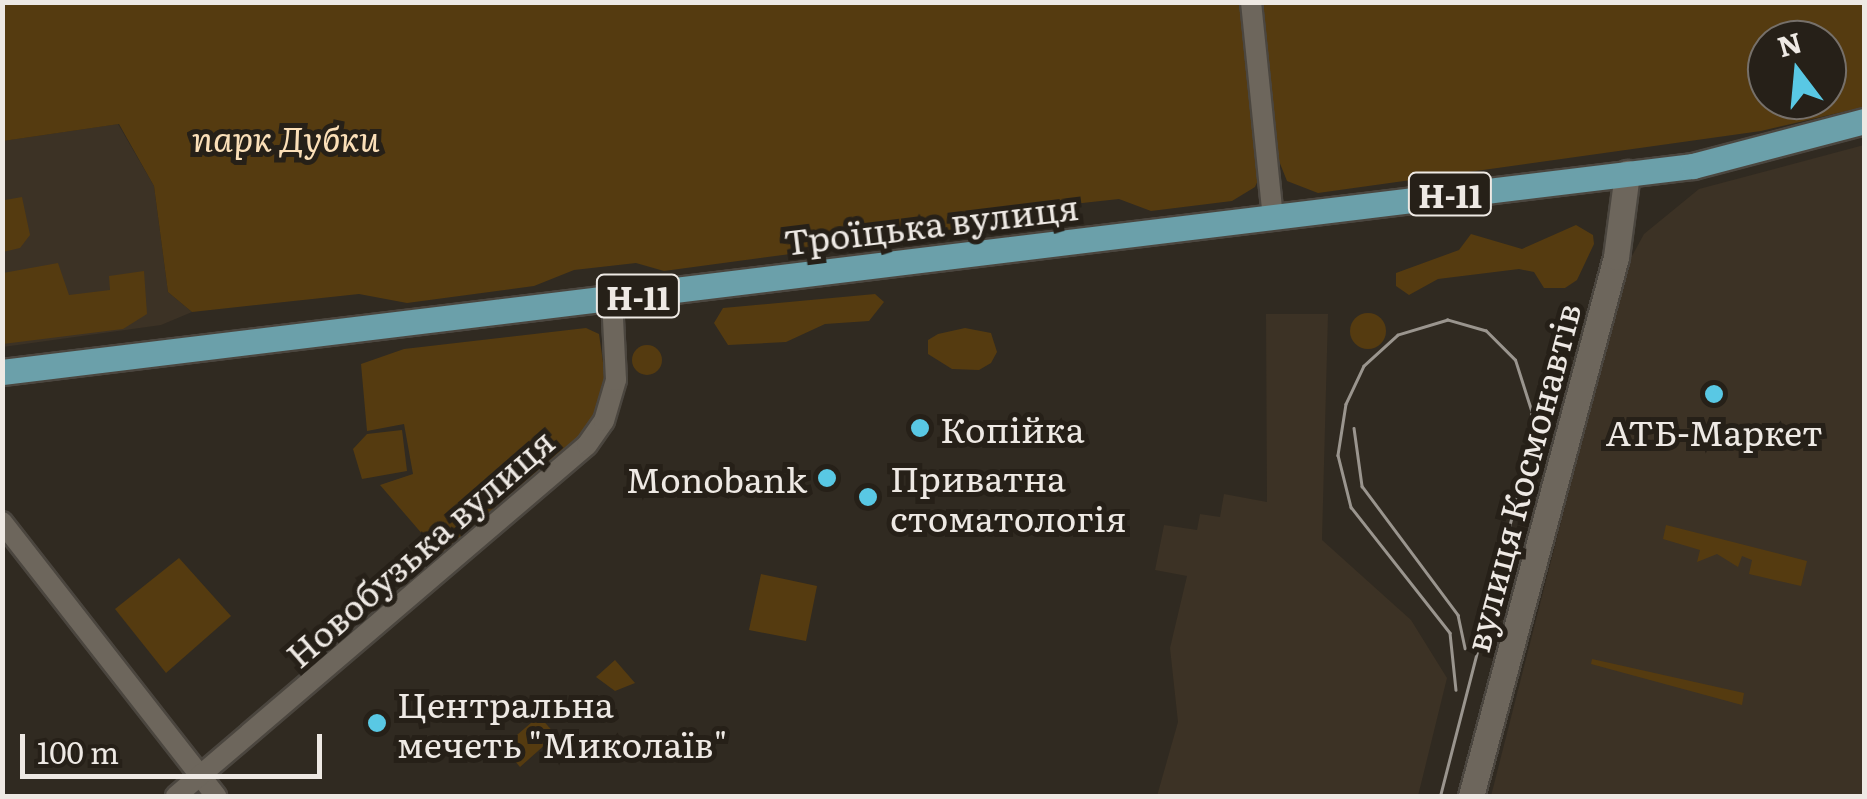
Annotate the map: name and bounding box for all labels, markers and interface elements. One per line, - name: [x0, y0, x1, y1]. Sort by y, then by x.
- north arrow: [1747, 20, 1847, 120]
- text: N: [1772, 20, 1806, 67]
- park label: парк Дубки: [192, 116, 380, 158]
- road number: Н-11: [1408, 167, 1492, 221]
- street label: Троїцька вулиця: [781, 184, 1081, 262]
- road number: Н-11: [596, 269, 680, 323]
- street label: вулиця Космонавтів: [1454, 298, 1588, 656]
- marker: АТБ-Маркет: [1703, 383, 1725, 405]
- place label: Копійка: [940, 407, 1085, 449]
- place label: АТБ-Маркет: [1605, 410, 1823, 452]
- marker: Копійка: [909, 417, 931, 439]
- street label: Новобузька вулиця: [276, 419, 562, 675]
- place label: Приватна стоматологія: [890, 456, 1127, 538]
- place label: Monobank: [626, 457, 807, 499]
- marker: Monobank: [816, 467, 838, 489]
- marker: Приватна стоматологія: [855, 484, 881, 510]
- place label: Центральна мечеть "Миколаїв": [397, 682, 727, 764]
- marker: Центральна мечеть "Миколаїв": [366, 712, 388, 734]
- scale bar: [25, 714, 328, 776]
- text: 100 m: [37, 729, 119, 773]

